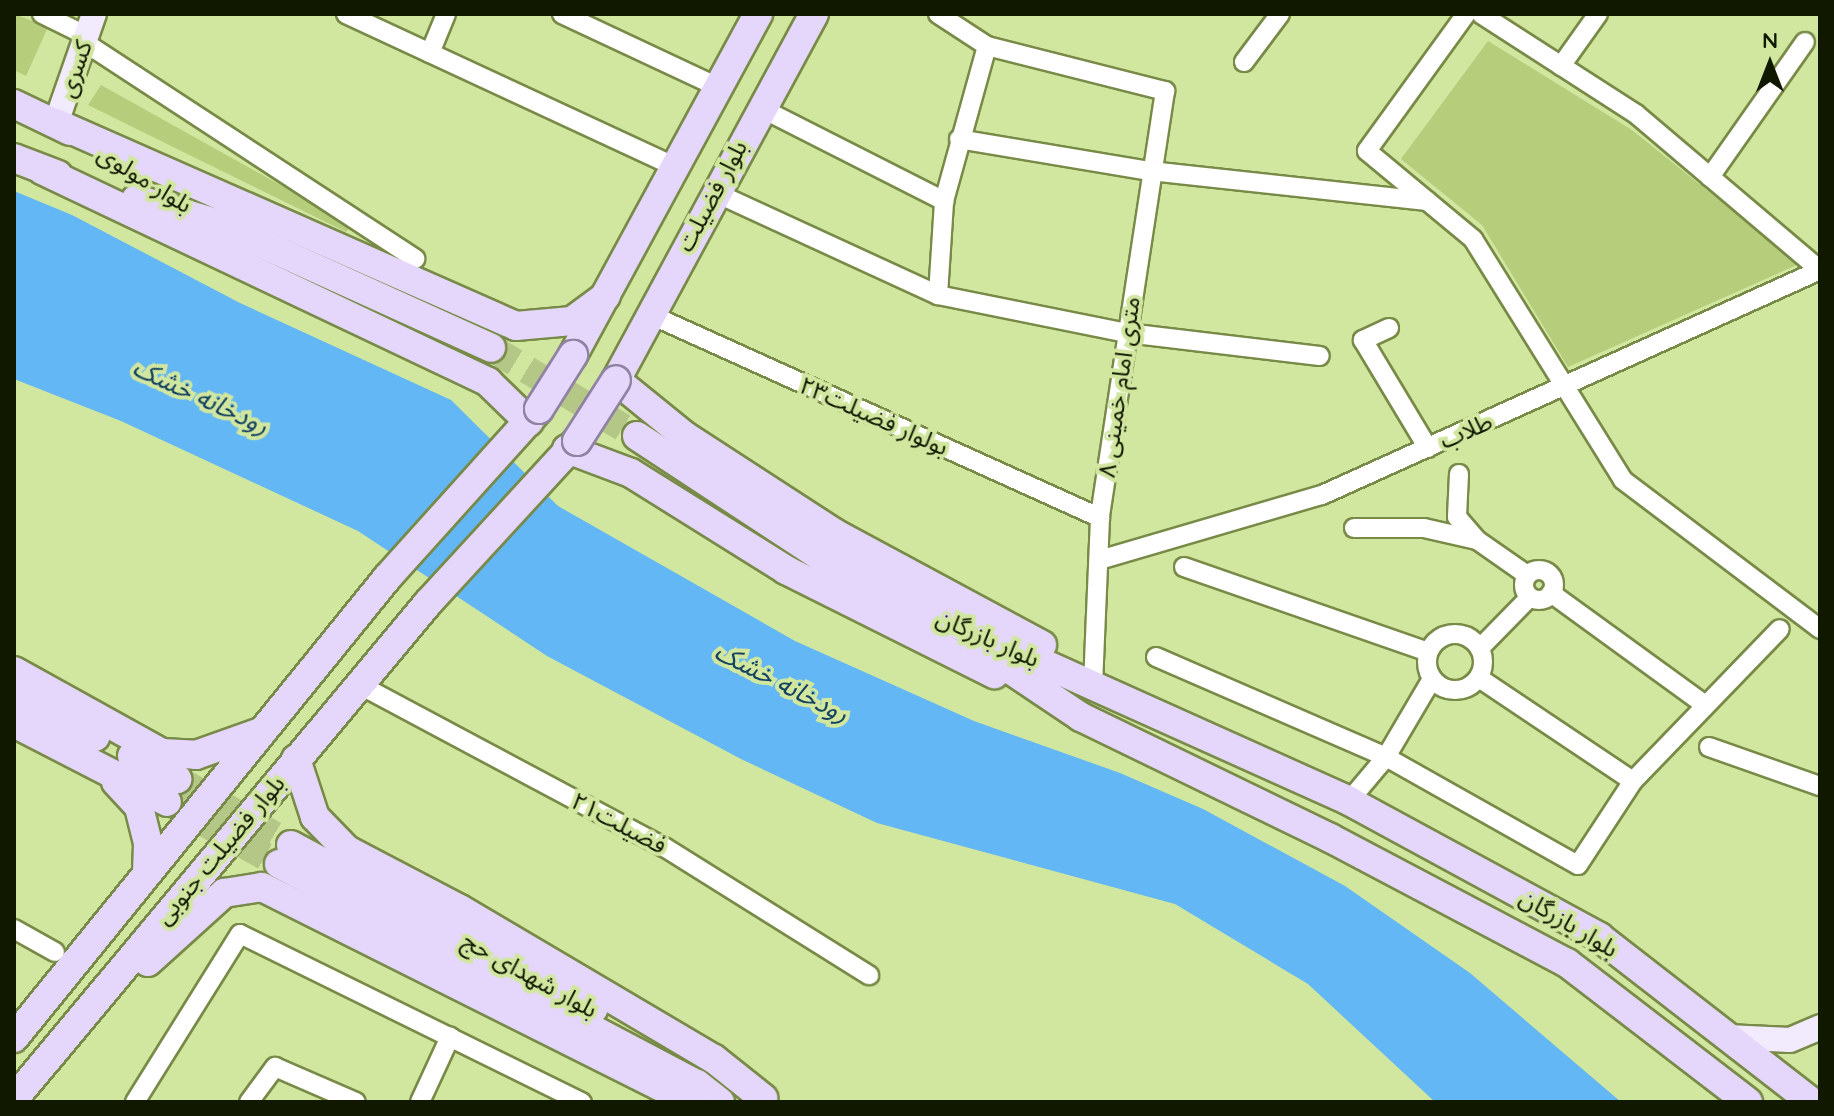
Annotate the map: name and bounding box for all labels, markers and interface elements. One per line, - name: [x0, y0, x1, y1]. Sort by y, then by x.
- north arrow: [1730, 24, 1810, 104]
- text: N: [1762, 26, 1778, 54]
- street label: کسری: [52, 37, 98, 101]
- street label: بلوار فضیلت: [671, 135, 753, 257]
- street label: بلوار مولوی: [93, 139, 197, 219]
- street label: ۸ متری امام خمینی: [1092, 295, 1146, 479]
- water label: رودخانه خشک: [128, 351, 274, 441]
- street label: بولوار فضیلت۲۳: [795, 370, 953, 462]
- street label: طلاب: [1435, 407, 1497, 455]
- street label: بلوار بازرگان: [932, 603, 1044, 673]
- water label: رودخانه خشک: [710, 635, 854, 729]
- street label: بلوار فضیلت جنوبی: [149, 769, 291, 931]
- street label: فضیلت۲۱: [567, 786, 671, 860]
- street label: بلوار بازرگان: [1515, 882, 1623, 964]
- street label: بلوار شهدای حج: [457, 926, 603, 1024]

